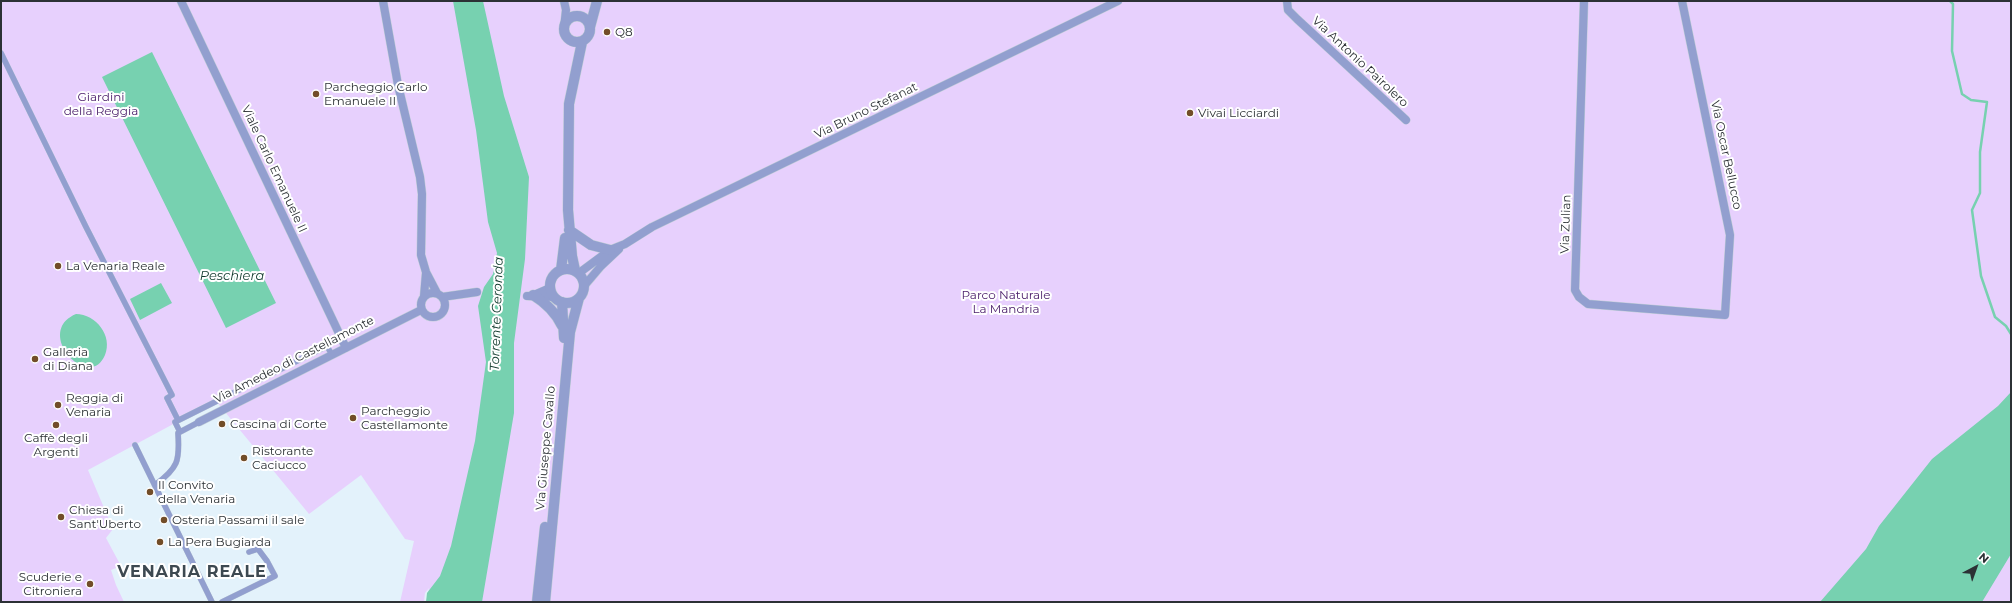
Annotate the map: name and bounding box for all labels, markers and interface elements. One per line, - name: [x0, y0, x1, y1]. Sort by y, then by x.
- street label: Via Antonio Pairolero: [1309, 14, 1411, 110]
- place label: Q8: [615, 25, 633, 39]
- marker: Q8: [602, 27, 612, 37]
- place label: Parcheggio Carlo Emanuele II: [324, 80, 428, 108]
- street label: Via Bruno Stefanat: [812, 80, 920, 142]
- marker: Parcheggio Carlo Emanuele II: [311, 89, 321, 99]
- park label: Giardini della Reggia: [64, 90, 138, 118]
- street label: Via Oscar Bellucco: [1707, 99, 1745, 211]
- street label: Viale Carlo Emanuele II: [238, 103, 310, 235]
- place label: Vivai Licciardi: [1198, 106, 1279, 120]
- marker: Vivai Licciardi: [1185, 108, 1195, 118]
- street label: Via Zulian: [1558, 194, 1574, 254]
- water label: Torrente Ceronda: [487, 257, 507, 371]
- place label: La Venaria Reale: [66, 259, 165, 273]
- marker: La Venaria Reale: [53, 261, 63, 271]
- water label: Peschiera: [200, 268, 264, 284]
- park label: Parco Naturale La Mandria: [961, 288, 1051, 316]
- street label: Via Amedeo di Castellamonte: [212, 313, 376, 407]
- place label: Galleria di Diana: [43, 345, 93, 373]
- marker: Galleria di Diana: [30, 354, 40, 364]
- street label: Via Giuseppe Cavallo: [533, 385, 559, 511]
- place label: Reggia di Venaria: [66, 391, 123, 419]
- marker: Reggia di Venaria: [53, 400, 63, 410]
- place label: Parcheggio Castellamonte: [361, 404, 448, 432]
- marker: Parcheggio Castellamonte: [348, 413, 358, 423]
- place label: Cascina di Corte: [230, 417, 327, 431]
- marker: Cascina di Corte: [217, 419, 227, 429]
- marker: Caffè degli Argenti: [51, 420, 61, 430]
- place label: Caffè degli Argenti: [24, 431, 88, 459]
- place label: Ristorante Caciucco: [252, 444, 313, 472]
- marker: Ristorante Caciucco: [239, 453, 249, 463]
- place label: Il Convito della Venaria: [158, 478, 235, 506]
- marker: Il Convito della Venaria: [145, 487, 155, 497]
- place label: Chiesa di Sant'Uberto: [69, 503, 141, 531]
- marker: Chiesa di Sant'Uberto: [56, 512, 66, 522]
- place label: Osteria Passami il sale: [172, 513, 304, 527]
- marker: Osteria Passami il sale: [159, 515, 169, 525]
- place label: La Pera Bugiarda: [168, 535, 271, 549]
- marker: La Pera Bugiarda: [155, 537, 165, 547]
- north arrow: [1956, 547, 1996, 587]
- text: N: [1976, 550, 1992, 566]
- district label: VENARIA REALE: [117, 562, 267, 582]
- place label: Scuderie e Citroniera: [19, 570, 82, 598]
- marker: Scuderie e Citroniera: [85, 579, 95, 589]

